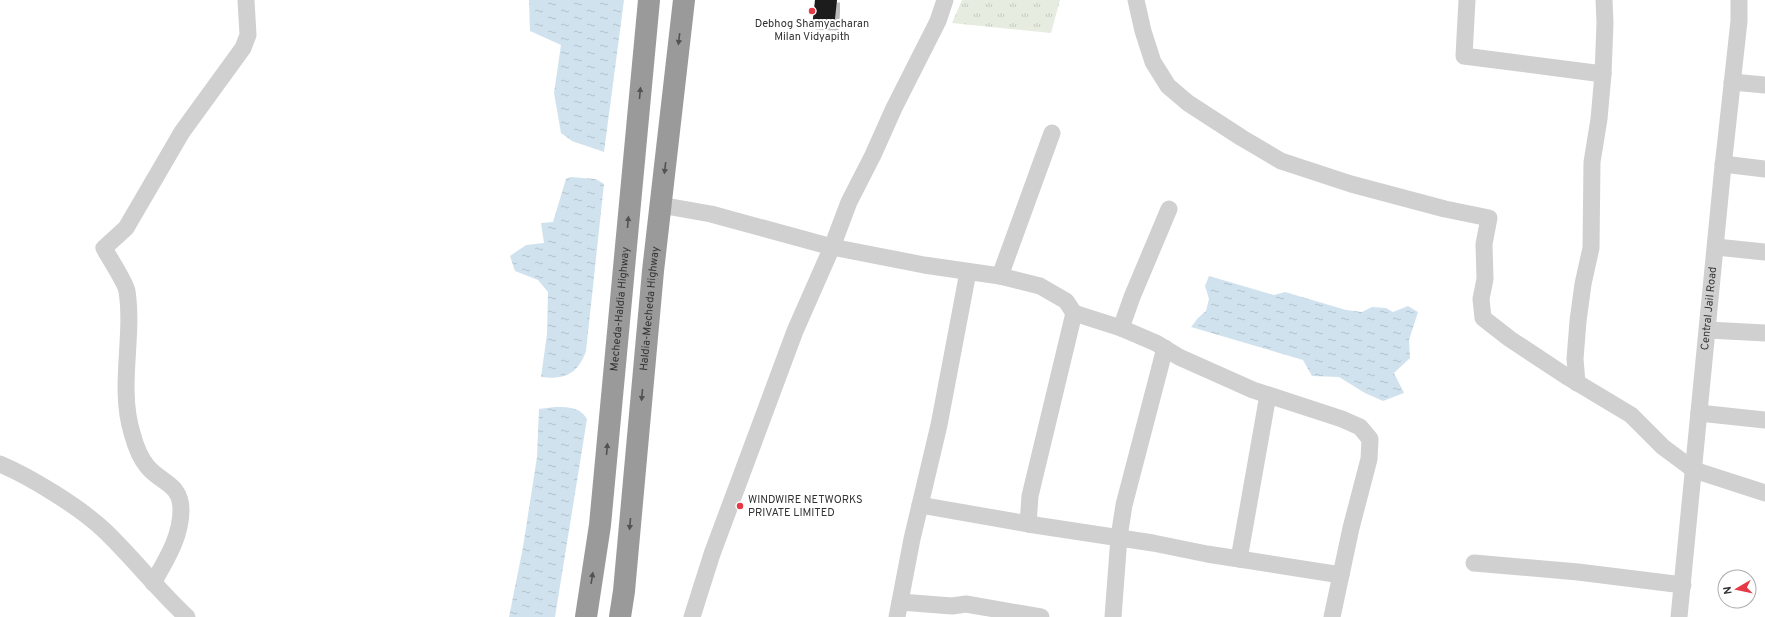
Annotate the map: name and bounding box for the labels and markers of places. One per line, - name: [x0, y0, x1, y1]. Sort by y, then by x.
- marker: Debhog Shamyacharan Milan Vidyapith: [807, 6, 817, 16]
- place label: Debhog Shamyacharan Milan Vidyapith: [755, 17, 869, 44]
- place label: WINDWIRE NETWORKS PRIVATE LIMITED: [748, 493, 863, 520]
- marker: WINDWIRE NETWORKS PRIVATE LIMITED: [735, 501, 745, 511]

